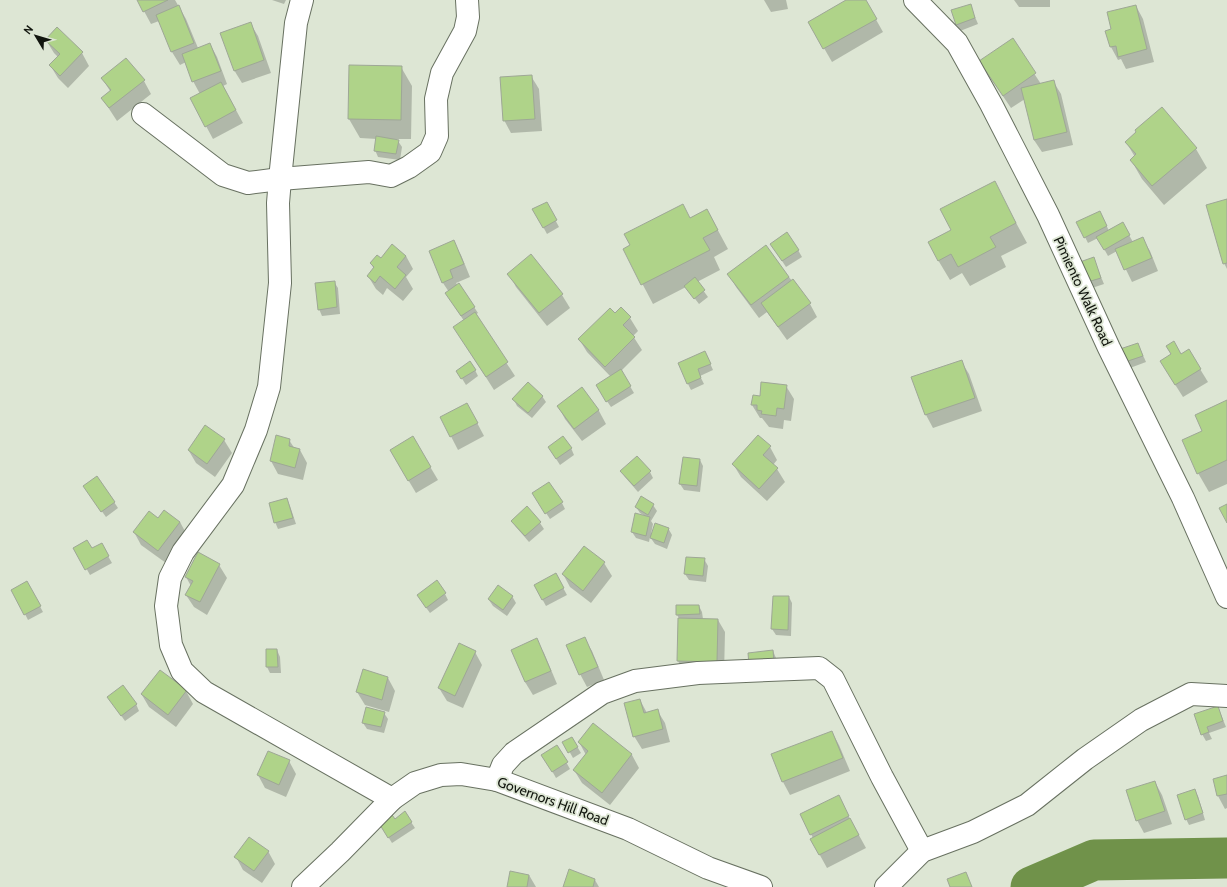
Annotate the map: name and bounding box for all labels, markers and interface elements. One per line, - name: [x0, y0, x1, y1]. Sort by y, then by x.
- north arrow: [16, 16, 56, 56]
- text: N: [20, 22, 36, 37]
- street label: Pimiento Walk Road: [1050, 233, 1116, 349]
- street label: Governors Hill Road: [495, 773, 611, 829]

